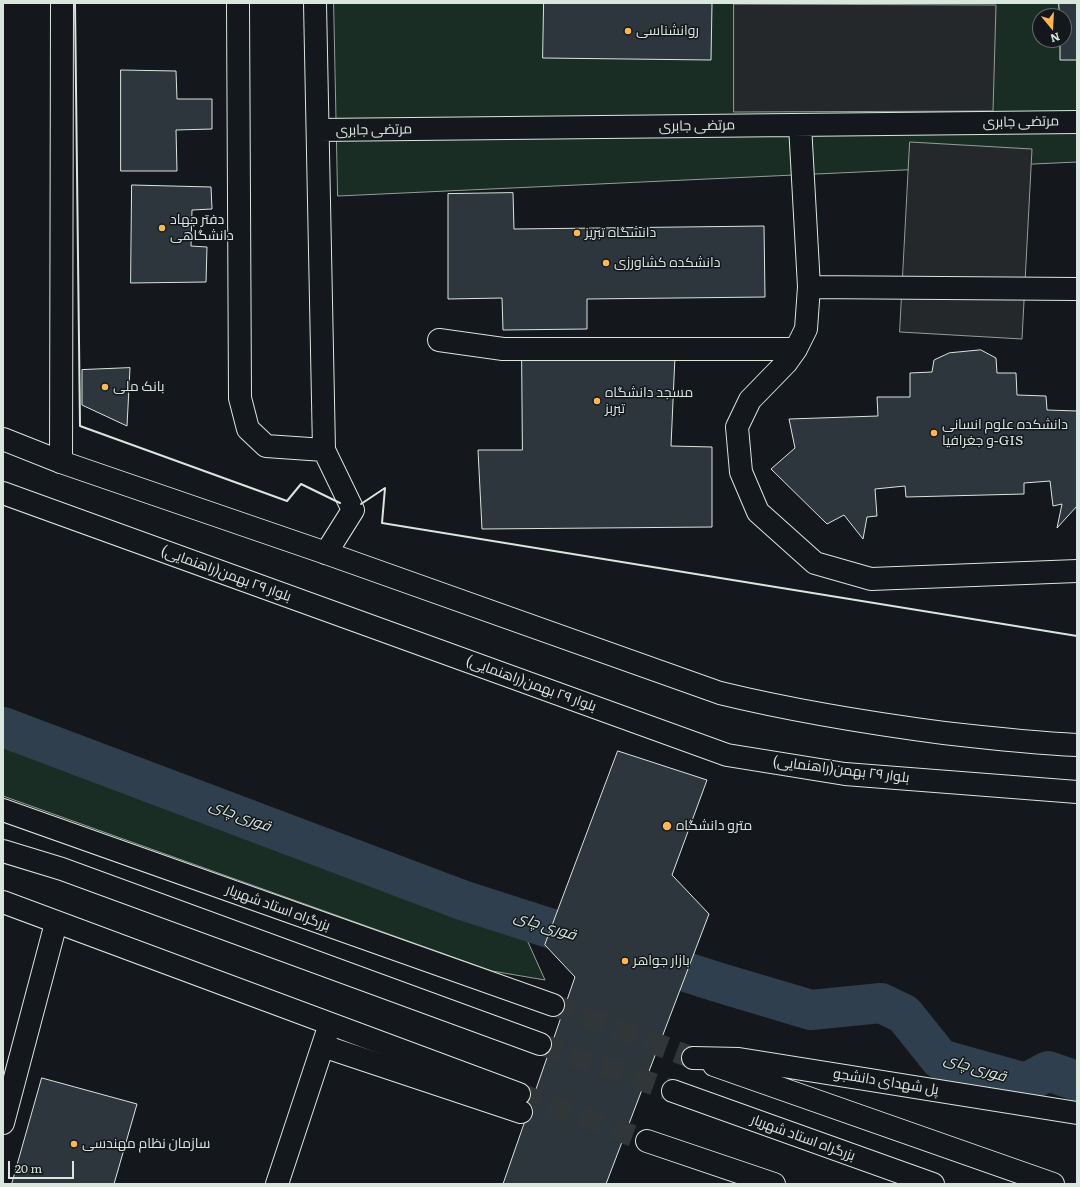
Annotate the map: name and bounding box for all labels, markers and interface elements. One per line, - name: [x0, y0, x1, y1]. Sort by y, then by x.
- north arrow: [1032, 8, 1072, 48]
- place label: روانشناسی: [636, 23, 699, 39]
- marker: روانشناسی: [623, 26, 633, 36]
- text: N: [1049, 29, 1062, 47]
- street label: مرتضی جابری: [983, 113, 1059, 131]
- street label: مرتضی جابری: [659, 117, 735, 135]
- street label: مرتضی جابری: [336, 121, 412, 139]
- place label: دفتر جهاد دانشگاهی: [170, 212, 234, 244]
- marker: دفتر جهاد دانشگاهی: [157, 223, 167, 233]
- place label: دانشگاه تبریز: [585, 225, 656, 241]
- marker: دانشگاه تبریز: [572, 228, 582, 238]
- place label: دانشکده کشاورزی: [614, 255, 720, 271]
- marker: دانشکده کشاورزی: [601, 258, 611, 268]
- place label: بانک ملی: [113, 379, 165, 395]
- marker: بانک ملی: [100, 382, 110, 392]
- place label: مسجد دانشگاه تبربز: [605, 385, 693, 418]
- marker: مسجد دانشگاه تبربز: [592, 396, 602, 406]
- place label: دانشکده علوم انسانی و جغرافیا-GIS: [942, 417, 1068, 450]
- marker: دانشکده علوم انسانی و جغرافیا-GIS: [929, 428, 939, 438]
- street label: بلوار ٢٩ بهمن(راهنمایی): [158, 543, 294, 605]
- street label: بلوار ٢٩ بهمن(راهنمایی): [463, 653, 599, 715]
- street label: بلوار ٢٩ بهمن(راهنمایی): [772, 753, 910, 787]
- water label: قوری چای: [207, 796, 273, 836]
- place label: مترو دانشگاه: [676, 818, 752, 834]
- marker: مترو دانشگاه: [661, 820, 673, 832]
- street label: بزرگراه استاد شهریار: [224, 881, 332, 935]
- water label: قوری چای: [512, 908, 578, 944]
- place label: بازار جواهر: [633, 953, 690, 969]
- marker: بازار جواهر: [620, 956, 630, 966]
- water label: قوری چای: [942, 1050, 1008, 1086]
- street label: پل شهدای دانشجو: [832, 1065, 940, 1099]
- street label: بزرگراه استاد شهریار: [749, 1111, 857, 1165]
- place label: سازمان نظام مهندسی: [82, 1136, 210, 1152]
- marker: سازمان نظام مهندسی: [69, 1139, 79, 1149]
- scale bar: [10, 1153, 76, 1179]
- text: 20 m: [15, 1159, 42, 1177]

